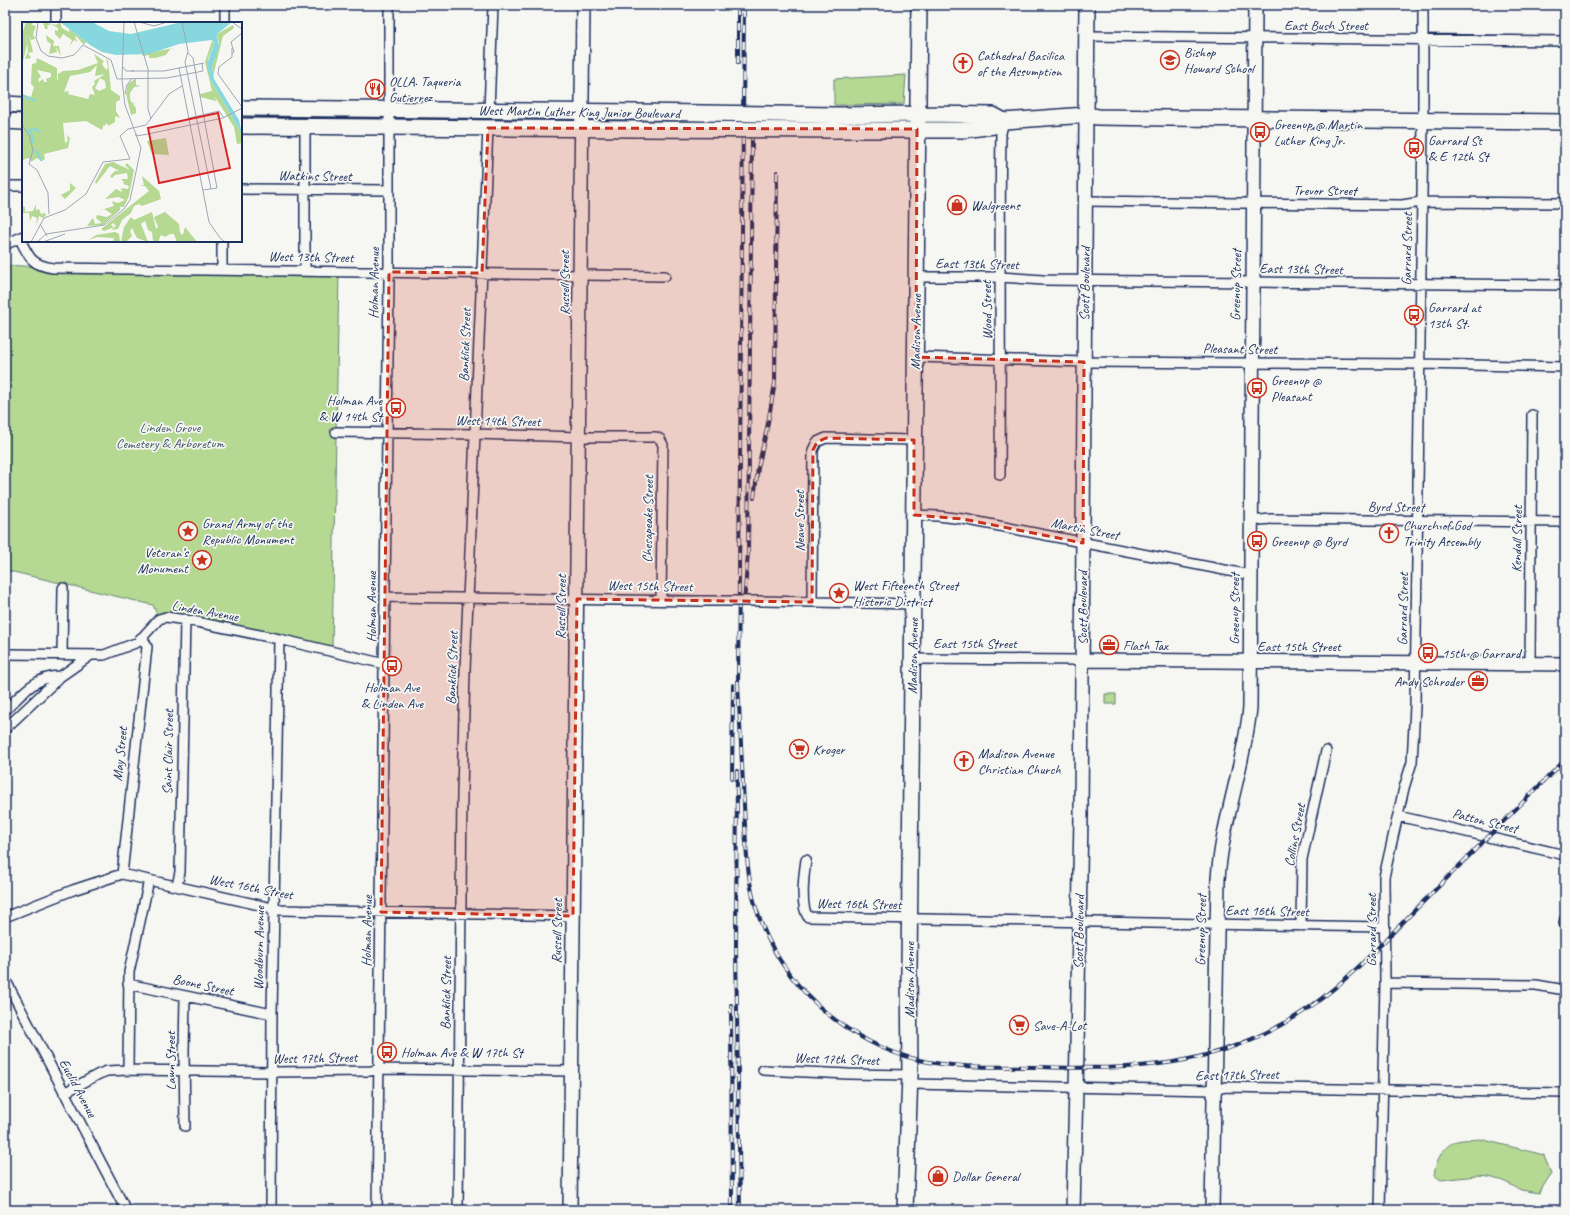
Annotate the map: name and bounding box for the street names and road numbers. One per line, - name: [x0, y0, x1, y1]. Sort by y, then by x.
- street label: East Bush Street: [1284, 17, 1369, 34]
- street label: West Martin Luther King Junior Boulevard: [478, 102, 682, 122]
- street label: Watkins Street: [278, 167, 353, 185]
- street label: Trevor Street: [1293, 182, 1359, 199]
- street label: Garrard Street: [1398, 211, 1416, 286]
- street label: Scott Boulevard: [1076, 244, 1094, 321]
- street label: Holman Avenue: [365, 246, 383, 319]
- street label: Greenup Street: [1227, 247, 1245, 321]
- street label: West 13th Street: [268, 248, 355, 266]
- street label: Russell Street: [556, 249, 573, 315]
- street label: East 13th Street: [935, 255, 1020, 273]
- street label: East 13th Street: [1259, 260, 1344, 278]
- street label: Wood Street: [978, 279, 996, 340]
- street label: Madison Avenue: [907, 292, 925, 370]
- street label: Banklick Street: [455, 307, 475, 382]
- street label: Pleasant Street: [1203, 340, 1279, 358]
- street label: West 14th Street: [455, 412, 542, 430]
- street label: Chesapeake Street: [639, 474, 657, 563]
- street label: Neave Street: [791, 489, 808, 552]
- street label: Byrd Street: [1368, 498, 1427, 516]
- street label: Kendall Street: [1508, 504, 1526, 573]
- street label: Martin Street: [1050, 514, 1123, 544]
- street label: Scott Boulevard: [1074, 568, 1091, 645]
- street label: Holman Avenue: [363, 570, 380, 643]
- street label: Greenup Street: [1226, 571, 1243, 645]
- street label: Garrard Street: [1394, 571, 1412, 646]
- street label: Russell Street: [552, 573, 570, 640]
- street label: West 15th Street: [607, 577, 694, 595]
- street label: Linden Avenue: [171, 597, 241, 625]
- street label: Madison Avenue: [904, 616, 922, 694]
- street label: Banklick Street: [442, 630, 462, 705]
- street label: East 15th Street: [933, 635, 1018, 652]
- street label: East 15th Street: [1257, 638, 1342, 655]
- street label: Saint Clair Street: [159, 708, 177, 795]
- street label: May Street: [109, 725, 131, 782]
- street label: Collins Street: [1281, 801, 1310, 868]
- street label: Patton Street: [1451, 805, 1522, 838]
- street label: West 16th Street: [208, 871, 296, 904]
- street label: Scott Boulevard: [1070, 892, 1088, 969]
- street label: Greenup Street: [1192, 892, 1210, 966]
- street label: Garrard Street: [1363, 892, 1380, 966]
- street label: Holman Avenue: [358, 894, 376, 967]
- street label: West 16th Street: [816, 895, 903, 913]
- street label: Russell Street: [548, 897, 566, 964]
- street label: East 16th Street: [1225, 902, 1310, 920]
- street label: Woodburn Avenue: [250, 905, 268, 990]
- street label: Madison Avenue: [901, 941, 918, 1018]
- street label: Banklick Street: [437, 955, 455, 1030]
- street label: Boone Street: [171, 970, 236, 1000]
- street label: Lawn Street: [162, 1030, 179, 1091]
- street label: West 17th Street: [272, 1049, 359, 1067]
- street label: West 17th Street: [794, 1049, 881, 1069]
- street label: Euclid Avenue: [56, 1056, 101, 1121]
- street label: East 17th Street: [1195, 1066, 1280, 1084]

